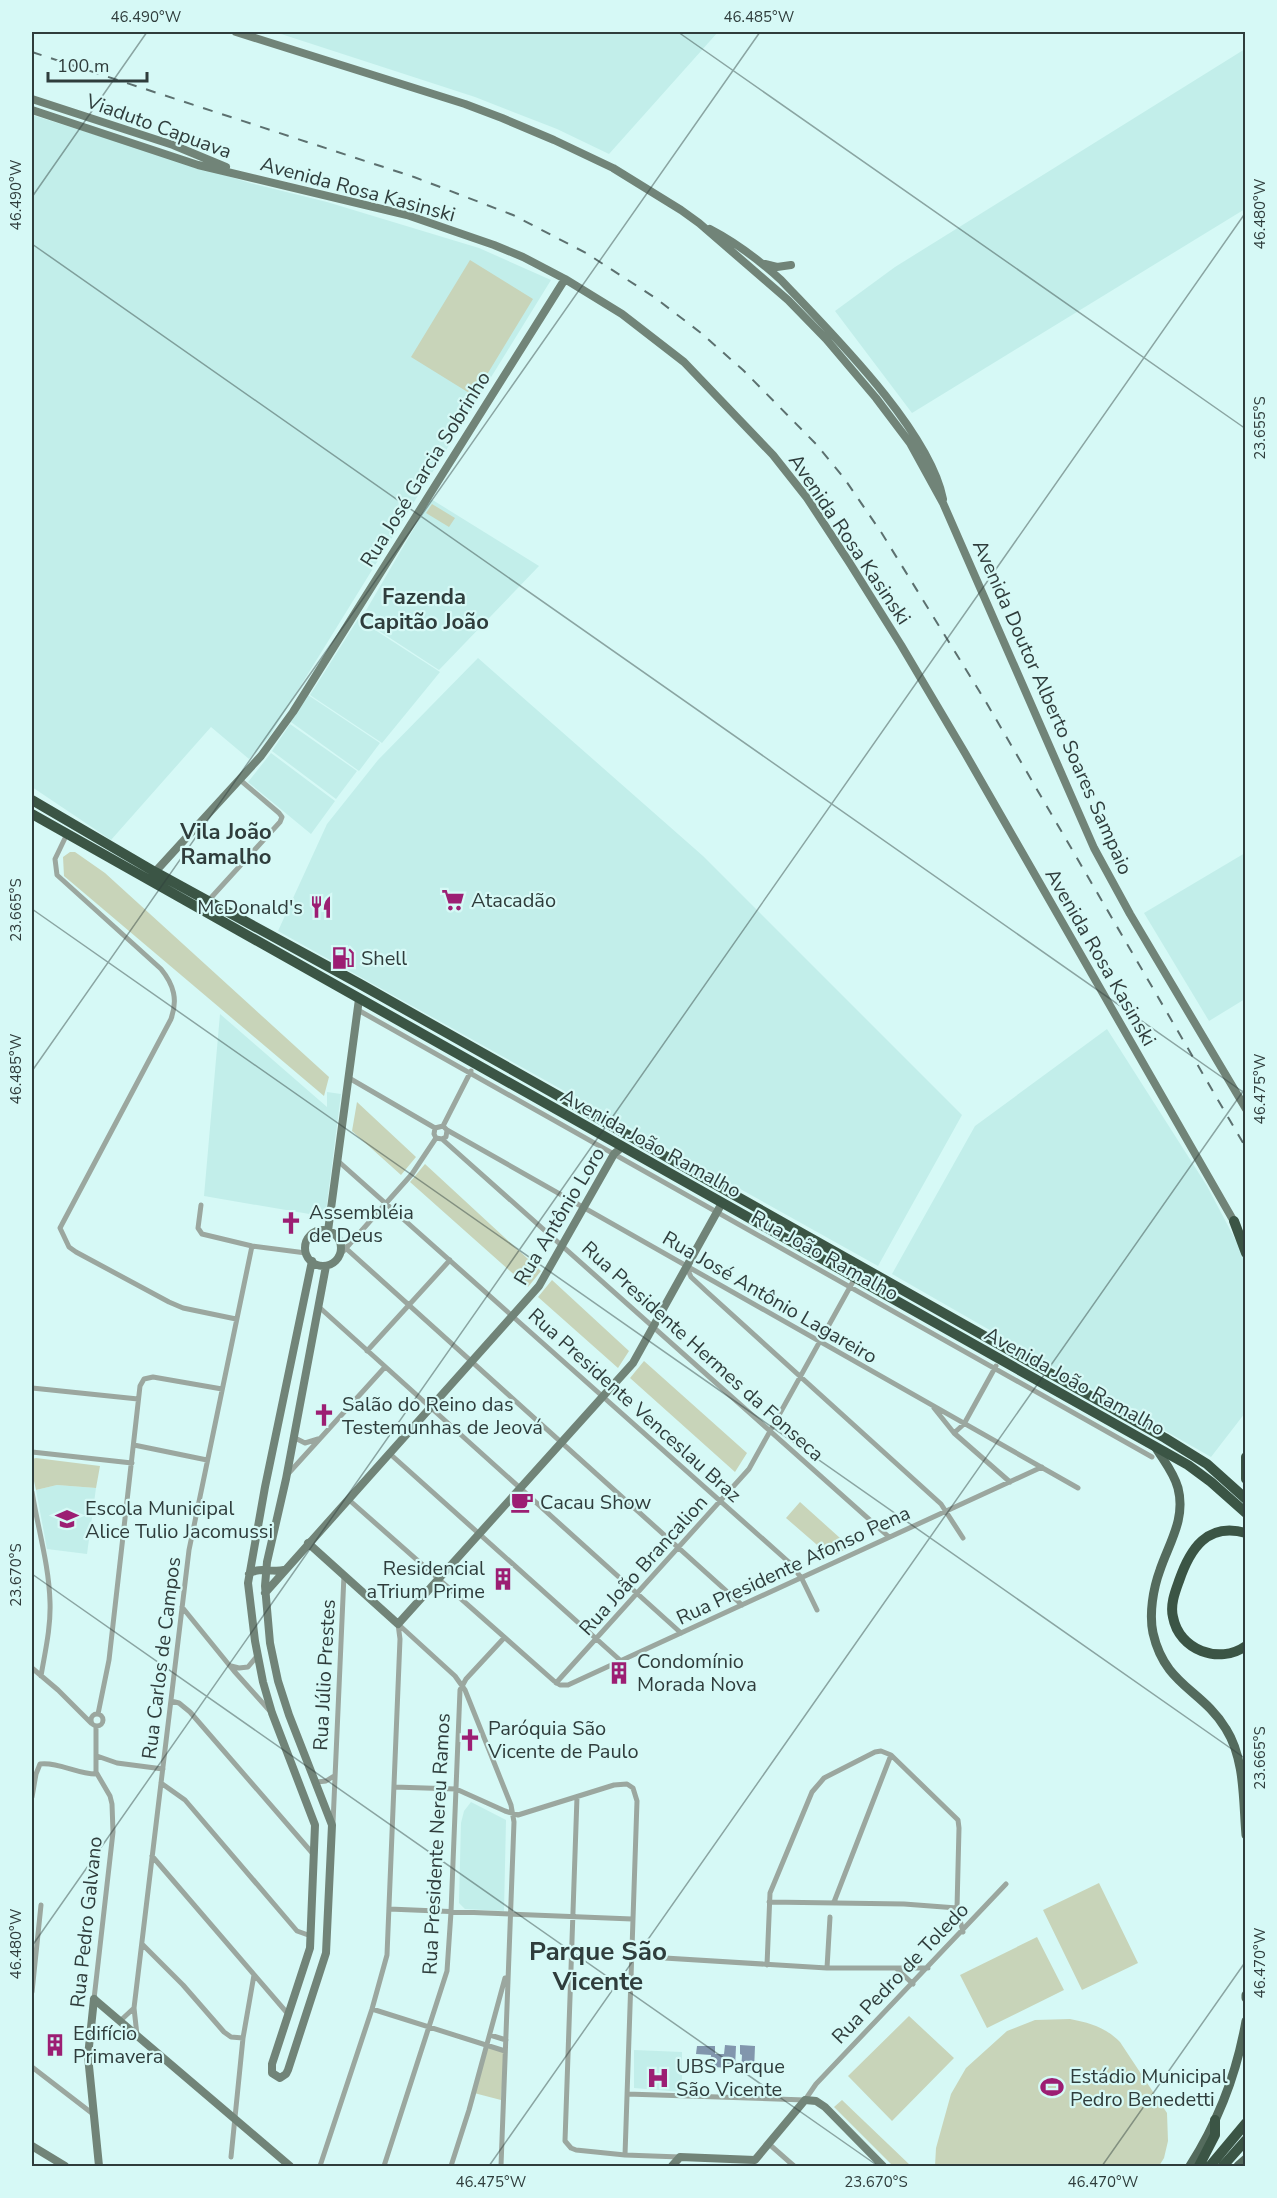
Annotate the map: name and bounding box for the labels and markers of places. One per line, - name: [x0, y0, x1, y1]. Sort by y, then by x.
- supermarket icon: Atacadão: [440, 887, 466, 913]
- place label: Atacadão: [471, 887, 556, 914]
- place label: McDonald's: [197, 894, 303, 921]
- restaurant icon: McDonald's: [308, 894, 334, 920]
- fuel station icon: Shell: [330, 945, 356, 971]
- place label: Shell: [361, 945, 407, 972]
- place label: Assembléia de Deus: [309, 1199, 414, 1249]
- church icon: Assembléia de Deus: [278, 1210, 304, 1236]
- place label: Salão do Reino das Testemunhas de Jeová: [342, 1391, 543, 1441]
- church icon: Salão do Reino das Testemunhas de Jeová: [311, 1402, 337, 1428]
- cafe icon: Cacau Show: [509, 1489, 535, 1515]
- place label: Cacau Show: [540, 1489, 652, 1516]
- place label: Escola Municipal Alice Tulio Jacomussi: [85, 1495, 273, 1545]
- school or university icon: Escola Municipal Alice Tulio Jacomussi: [54, 1506, 80, 1532]
- place label: Residencial aTrium Prime: [367, 1555, 485, 1605]
- building icon: Residencial aTrium Prime: [490, 1566, 516, 1592]
- place label: Condomínio Morada Nova: [637, 1648, 757, 1698]
- building icon: Condomínio Morada Nova: [606, 1660, 632, 1686]
- place label: Paróquia São Vicente de Paulo: [487, 1715, 639, 1765]
- church icon: Paróquia São Vicente de Paulo: [457, 1727, 483, 1753]
- place label: Edifício Primavera: [73, 2020, 163, 2070]
- building icon: Edifício Primavera: [42, 2032, 68, 2058]
- place label: UBS Parque São Vicente: [676, 2053, 785, 2103]
- place label: Estádio Municipal Pedro Benedetti: [1070, 2063, 1228, 2113]
- hospital icon: UBS Parque São Vicente: [645, 2065, 671, 2091]
- sports icon: Estádio Municipal Pedro Benedetti: [1039, 2074, 1065, 2100]

